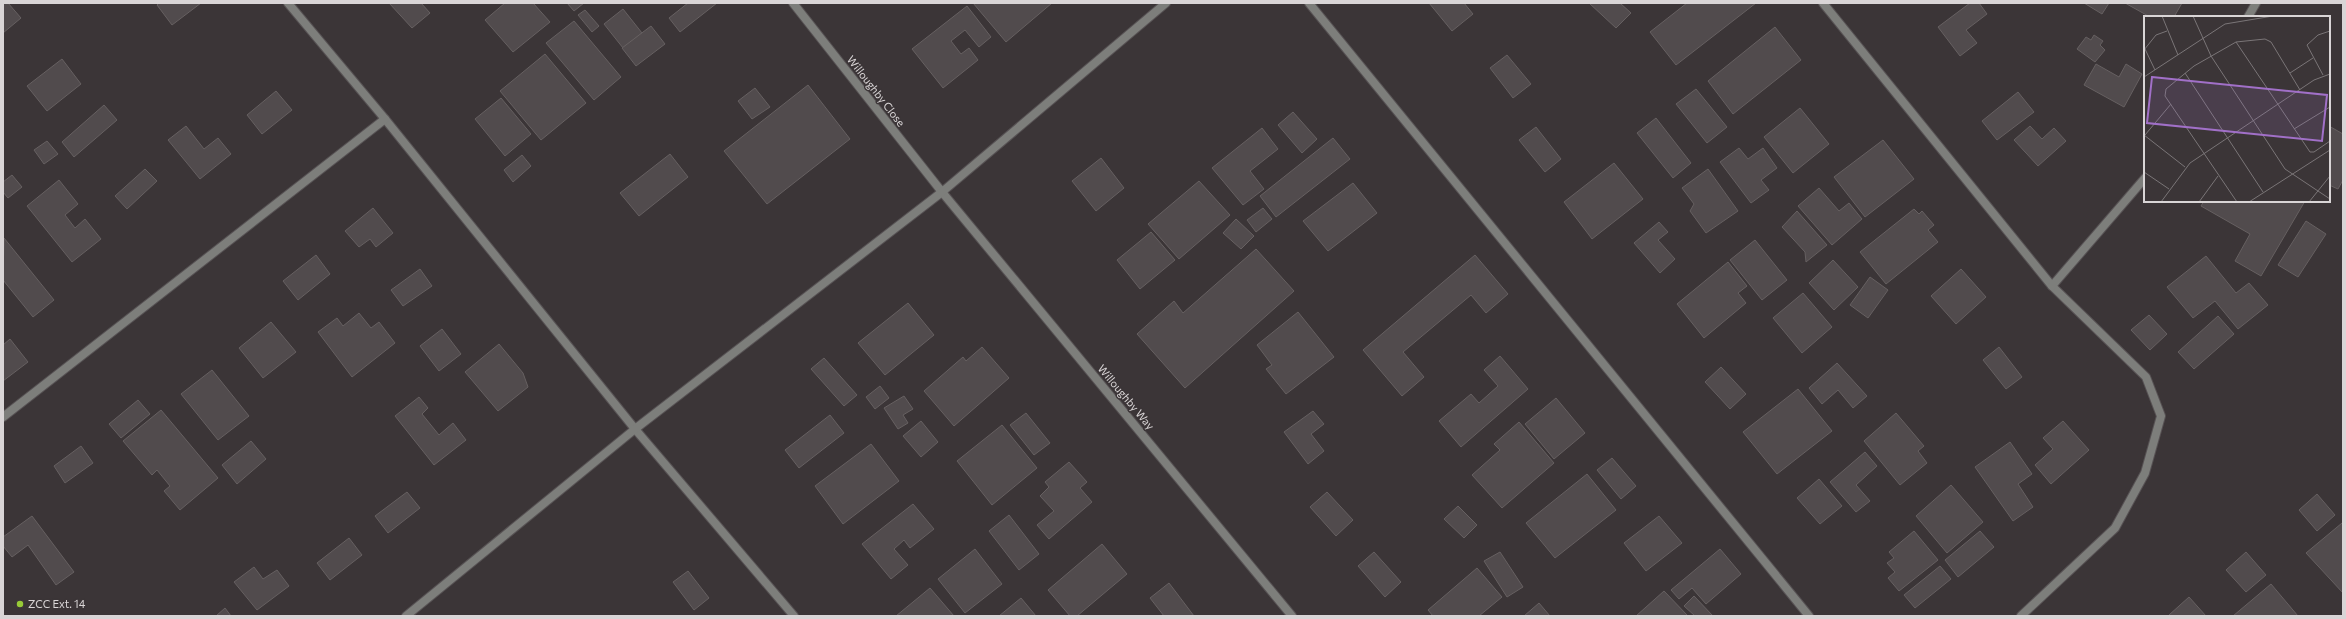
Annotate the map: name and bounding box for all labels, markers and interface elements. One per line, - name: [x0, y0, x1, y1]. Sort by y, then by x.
- inset map: [2144, 16, 2330, 202]
- street label: Willoughby Close: [845, 53, 908, 129]
- street label: Willoughby Way: [1095, 362, 1158, 432]
- place label: ZCC Ext. 14: [28, 597, 86, 610]
- marker: ZCC Ext. 14: [15, 599, 25, 609]

